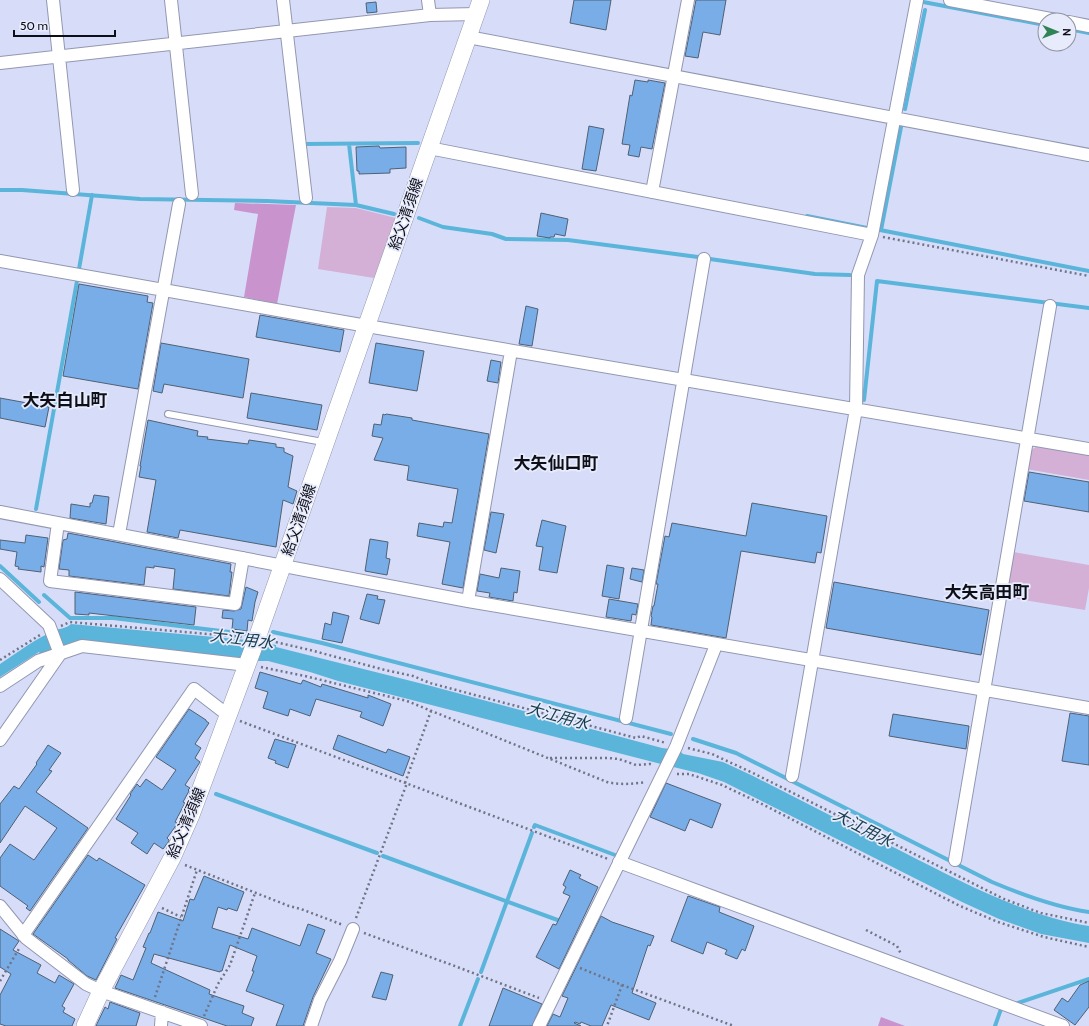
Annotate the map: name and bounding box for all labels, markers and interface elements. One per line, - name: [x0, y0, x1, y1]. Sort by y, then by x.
- scale bar: [14, 12, 115, 38]
- north arrow: [1037, 12, 1077, 52]
- text: 50 m: [20, 18, 48, 33]
- text: N: [1060, 28, 1074, 36]
- street label: 給父清須線: [385, 176, 427, 252]
- district label: 大矢白山町: [23, 390, 108, 410]
- district label: 大矢仙口町: [514, 453, 599, 473]
- street label: 給父清須線: [278, 482, 320, 558]
- district label: 大矢高田町: [945, 582, 1030, 602]
- water label: 大江用水: [209, 626, 277, 653]
- water label: 大江用水: [525, 699, 593, 734]
- street label: 給父清須線: [163, 785, 209, 861]
- water label: 大江用水: [830, 805, 898, 852]

